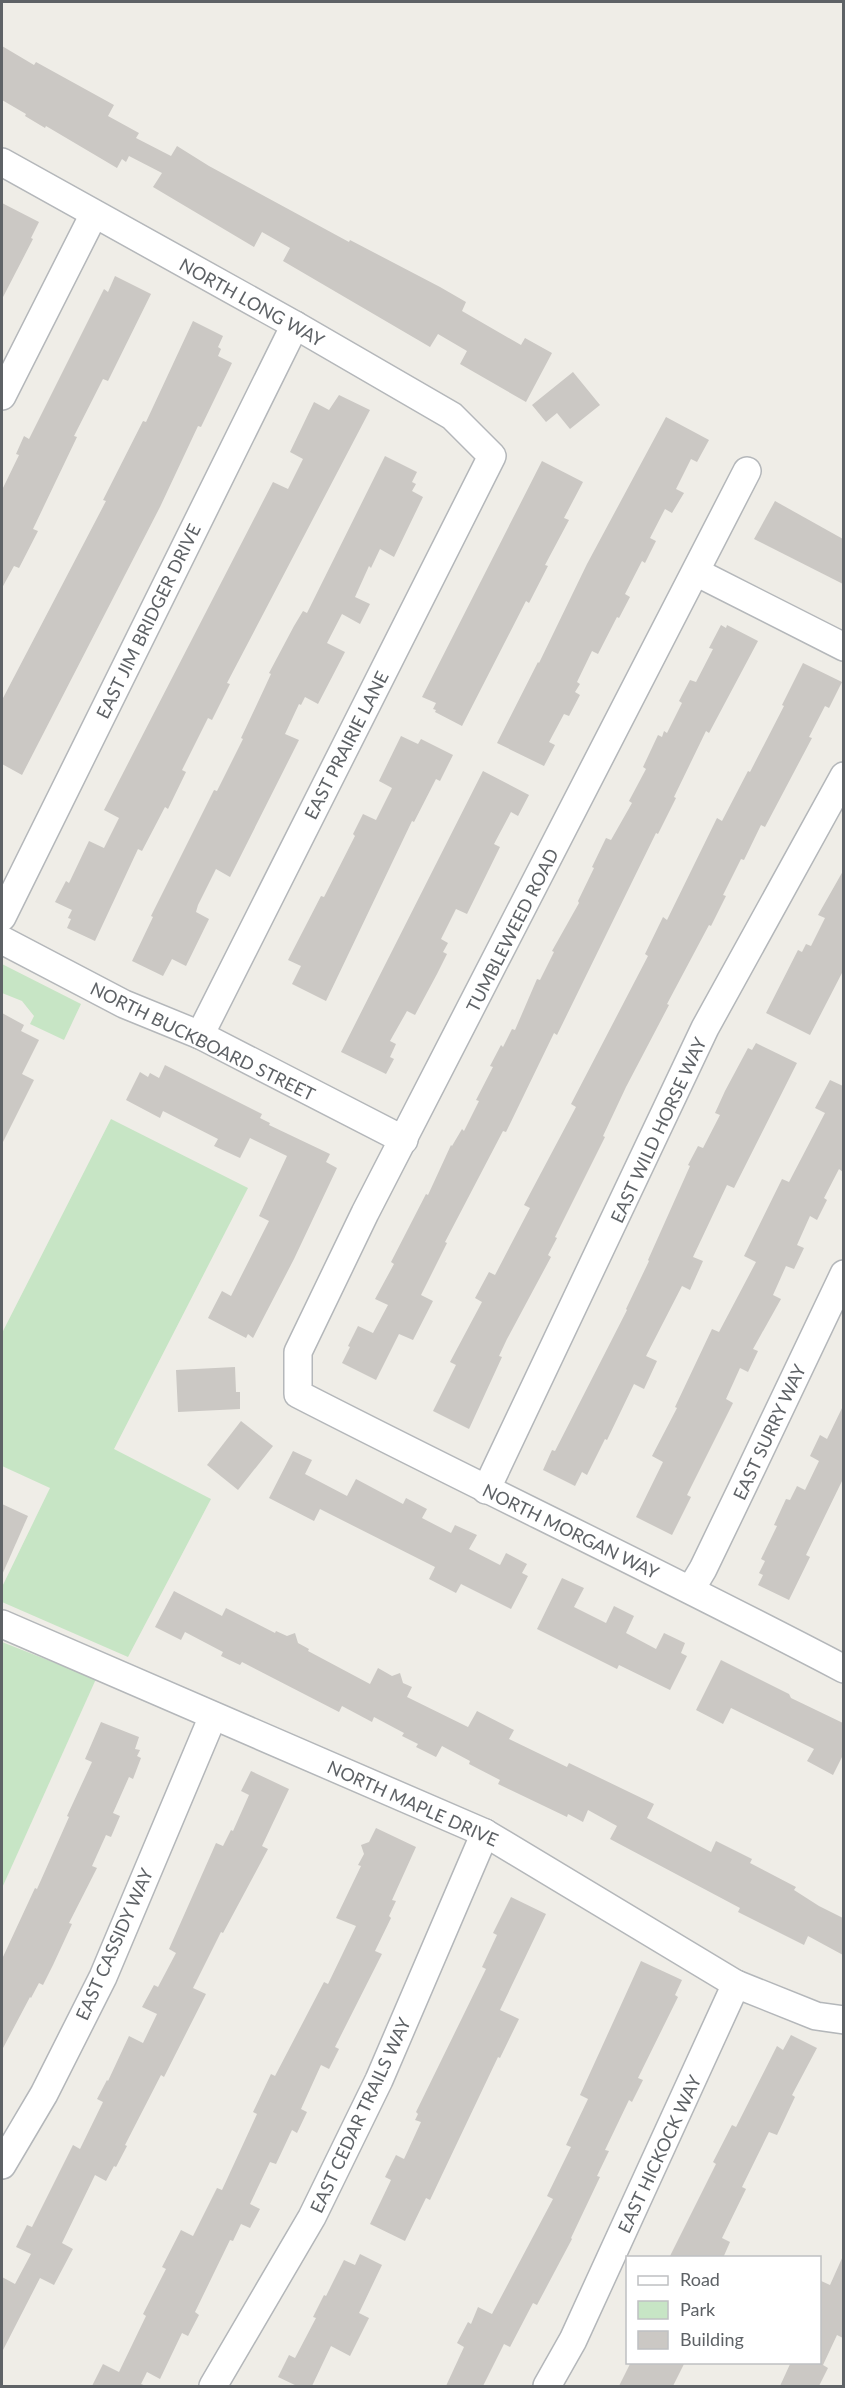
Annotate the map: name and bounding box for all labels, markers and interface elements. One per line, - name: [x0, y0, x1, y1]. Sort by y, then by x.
- street label: NORTH LONG WAY: [176, 253, 329, 351]
- street label: EAST JIM BRIDGER DRIVE: [91, 520, 205, 722]
- street label: EAST PRAIRIE LANE: [299, 667, 393, 823]
- street label: TUMBLEWEED ROAD: [461, 845, 563, 1015]
- street label: NORTH BUCKBOARD STREET: [87, 977, 319, 1105]
- street label: EAST WILD HORSE WAY: [605, 1033, 711, 1226]
- street label: EAST SURRY WAY: [728, 1360, 810, 1503]
- street label: NORTH MORGAN WAY: [479, 1479, 664, 1584]
- street label: NORTH MAPLE DRIVE: [324, 1755, 502, 1851]
- street label: EAST CASSIDY WAY: [71, 1864, 158, 2023]
- street label: EAST CEDAR TRAILS WAY: [305, 2013, 415, 2216]
- street label: EAST HICKOCK WAY: [613, 2071, 706, 2236]
- legend: [626, 2256, 821, 2364]
- text: Road: [680, 2268, 720, 2290]
- text: Park: [680, 2298, 716, 2320]
- text: Building: [680, 2328, 744, 2350]

